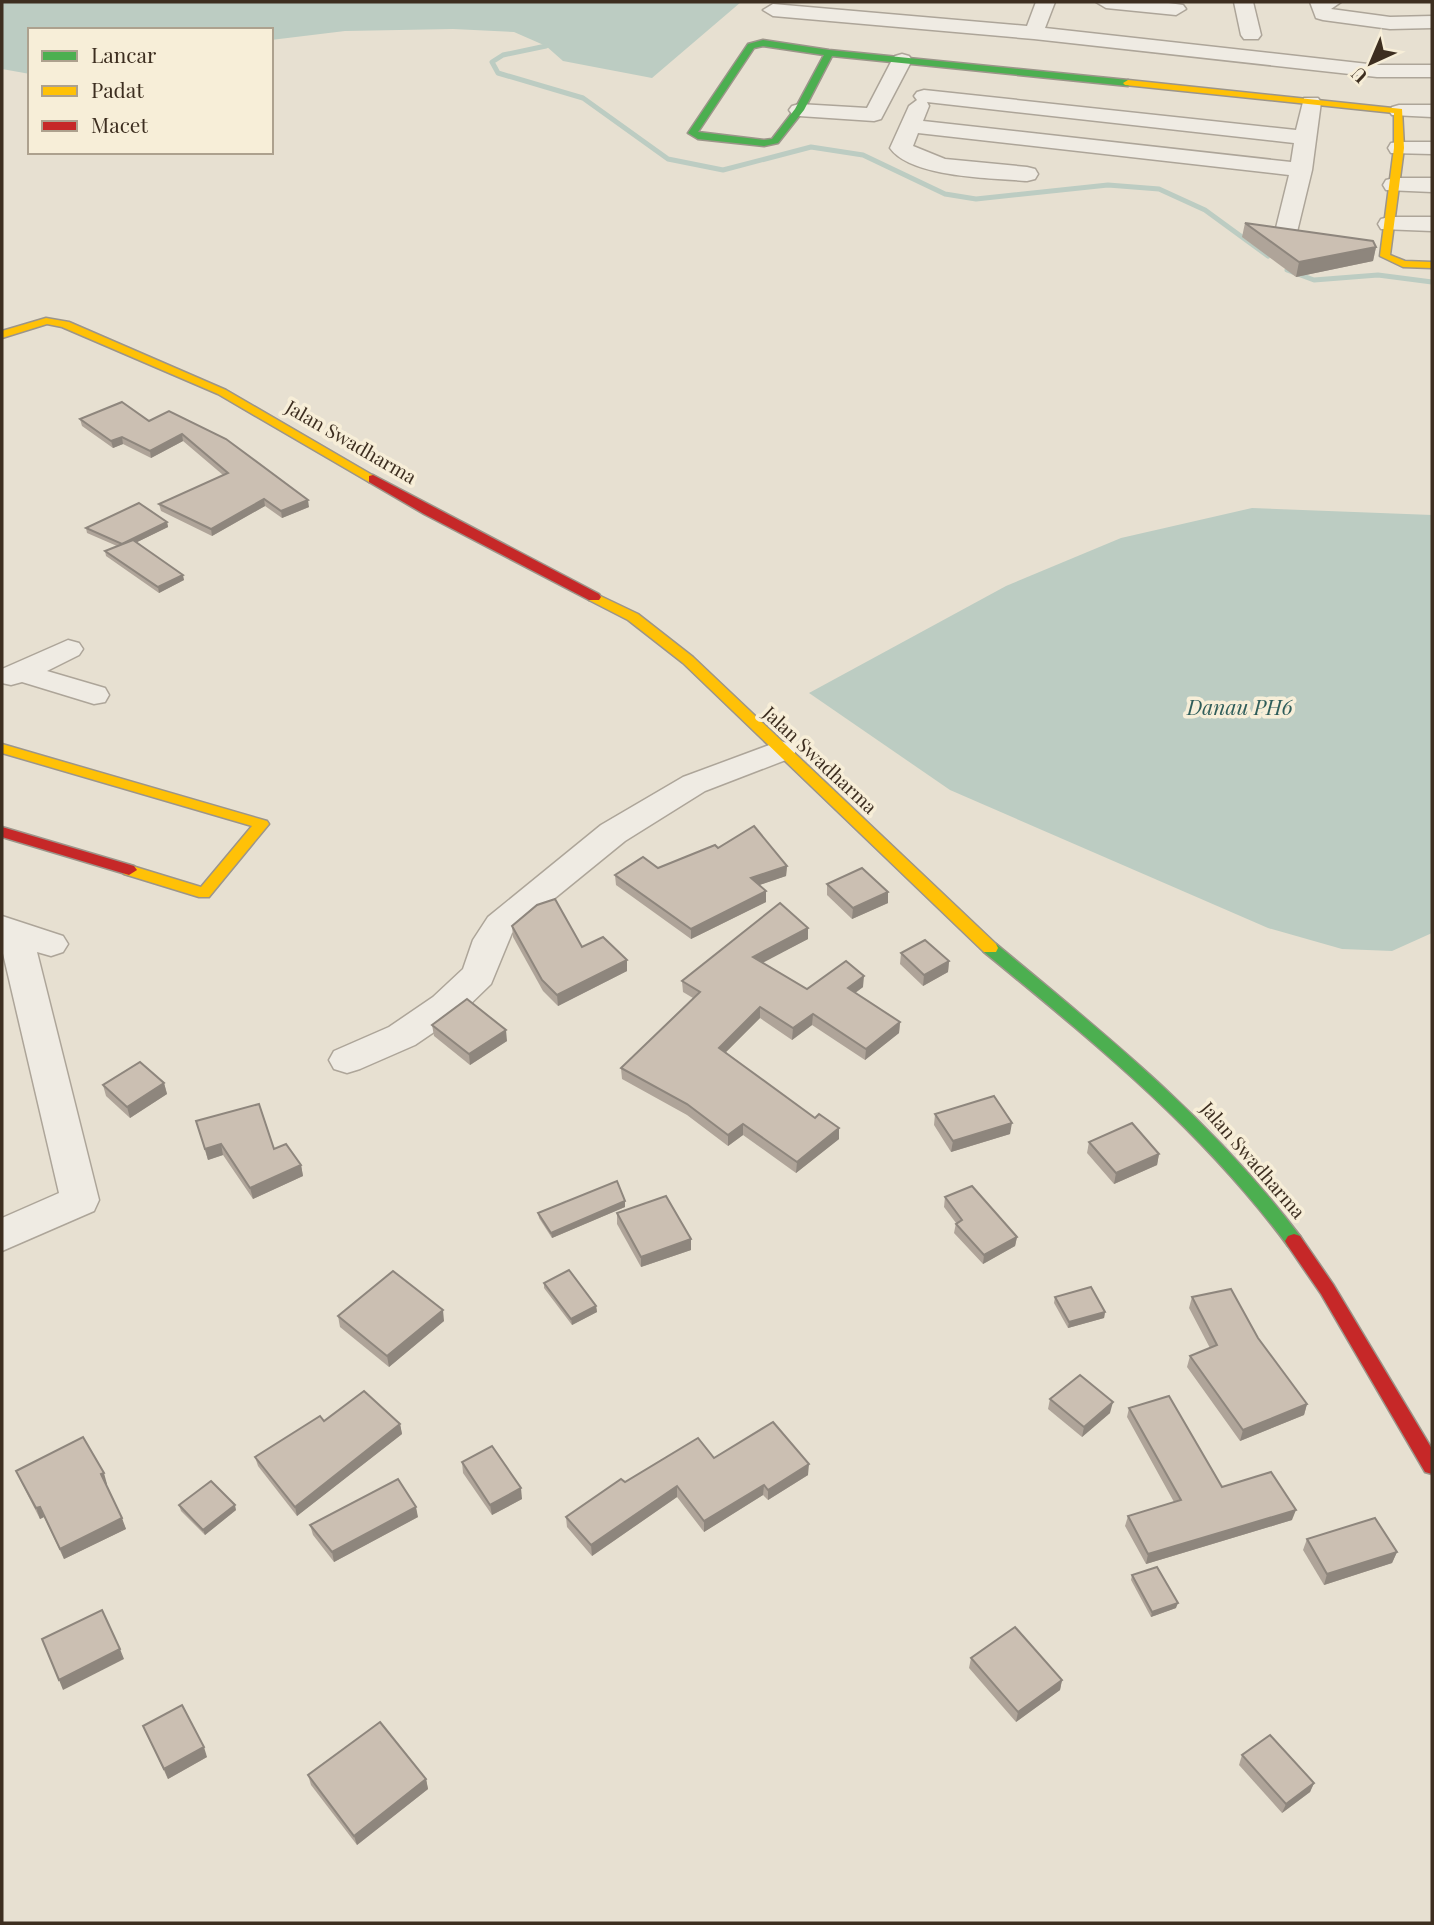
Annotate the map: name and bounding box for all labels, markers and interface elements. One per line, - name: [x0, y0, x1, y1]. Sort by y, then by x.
- legend: [28, 28, 273, 154]
- north arrow: [1336, 28, 1406, 98]
- text: Lancar: [91, 40, 157, 68]
- text: U: [1345, 62, 1372, 90]
- text: Padat: [91, 75, 144, 103]
- text: Macet: [91, 110, 148, 138]
- street label: Jalan Swadharma: [281, 393, 422, 489]
- water label: Danau PH6: [1186, 692, 1294, 720]
- street label: Jalan Swadharma: [757, 699, 884, 819]
- street label: Jalan Swadharma: [1195, 1095, 1312, 1224]

